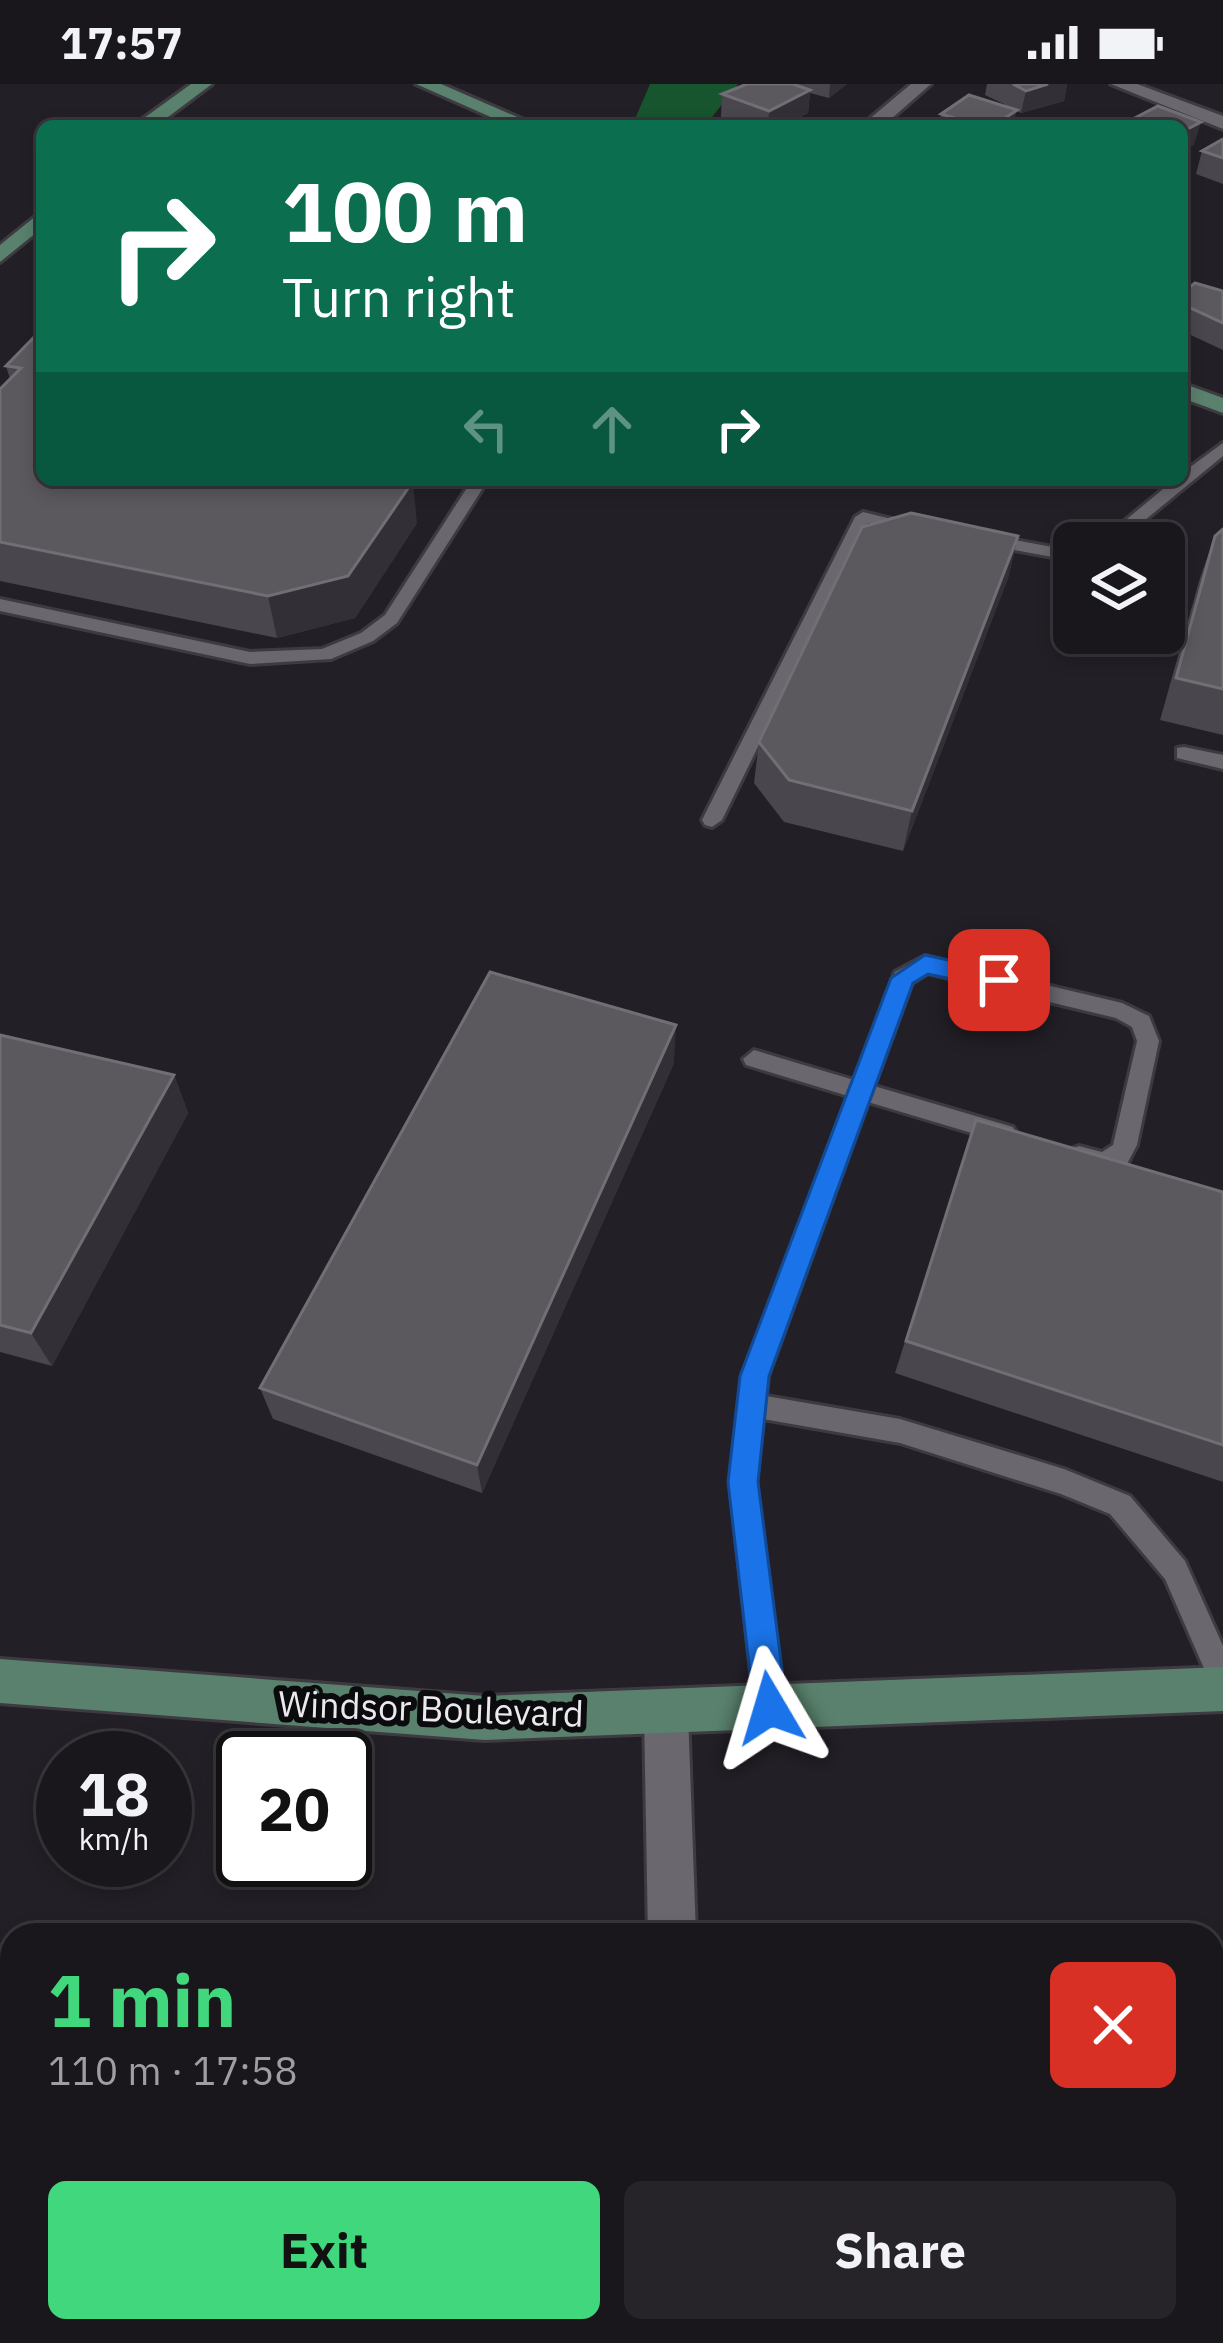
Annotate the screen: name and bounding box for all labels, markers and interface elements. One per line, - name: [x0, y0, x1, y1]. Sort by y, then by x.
- text: 17:57: [60, 13, 183, 71]
- text: 100 m: [282, 156, 528, 265]
- icon: right: [84, 168, 240, 324]
- text: Turn right: [282, 262, 516, 332]
- icon: left: [453, 396, 519, 462]
- icon: ahead: [579, 396, 645, 462]
- icon: right: [705, 396, 771, 462]
- map controls: [1053, 522, 1185, 654]
- button: layers: [1053, 522, 1185, 654]
- pin: [948, 929, 1050, 1031]
- icon: arrive: [966, 947, 1032, 1013]
- position arrow: [707, 1645, 833, 1771]
- street label: Windsor Boulevard: [277, 1679, 585, 1737]
- speed limit sign: 20: [216, 1731, 372, 1887]
- text: 18: [78, 1754, 150, 1833]
- text: km/h: [79, 1819, 149, 1858]
- text: 1 min: [48, 1953, 236, 2047]
- button: close: [1050, 1962, 1176, 2088]
- text: 110 m · 17:58: [48, 2045, 298, 2096]
- button: Exit: [48, 2181, 600, 2319]
- button: Share: [624, 2181, 1176, 2319]

